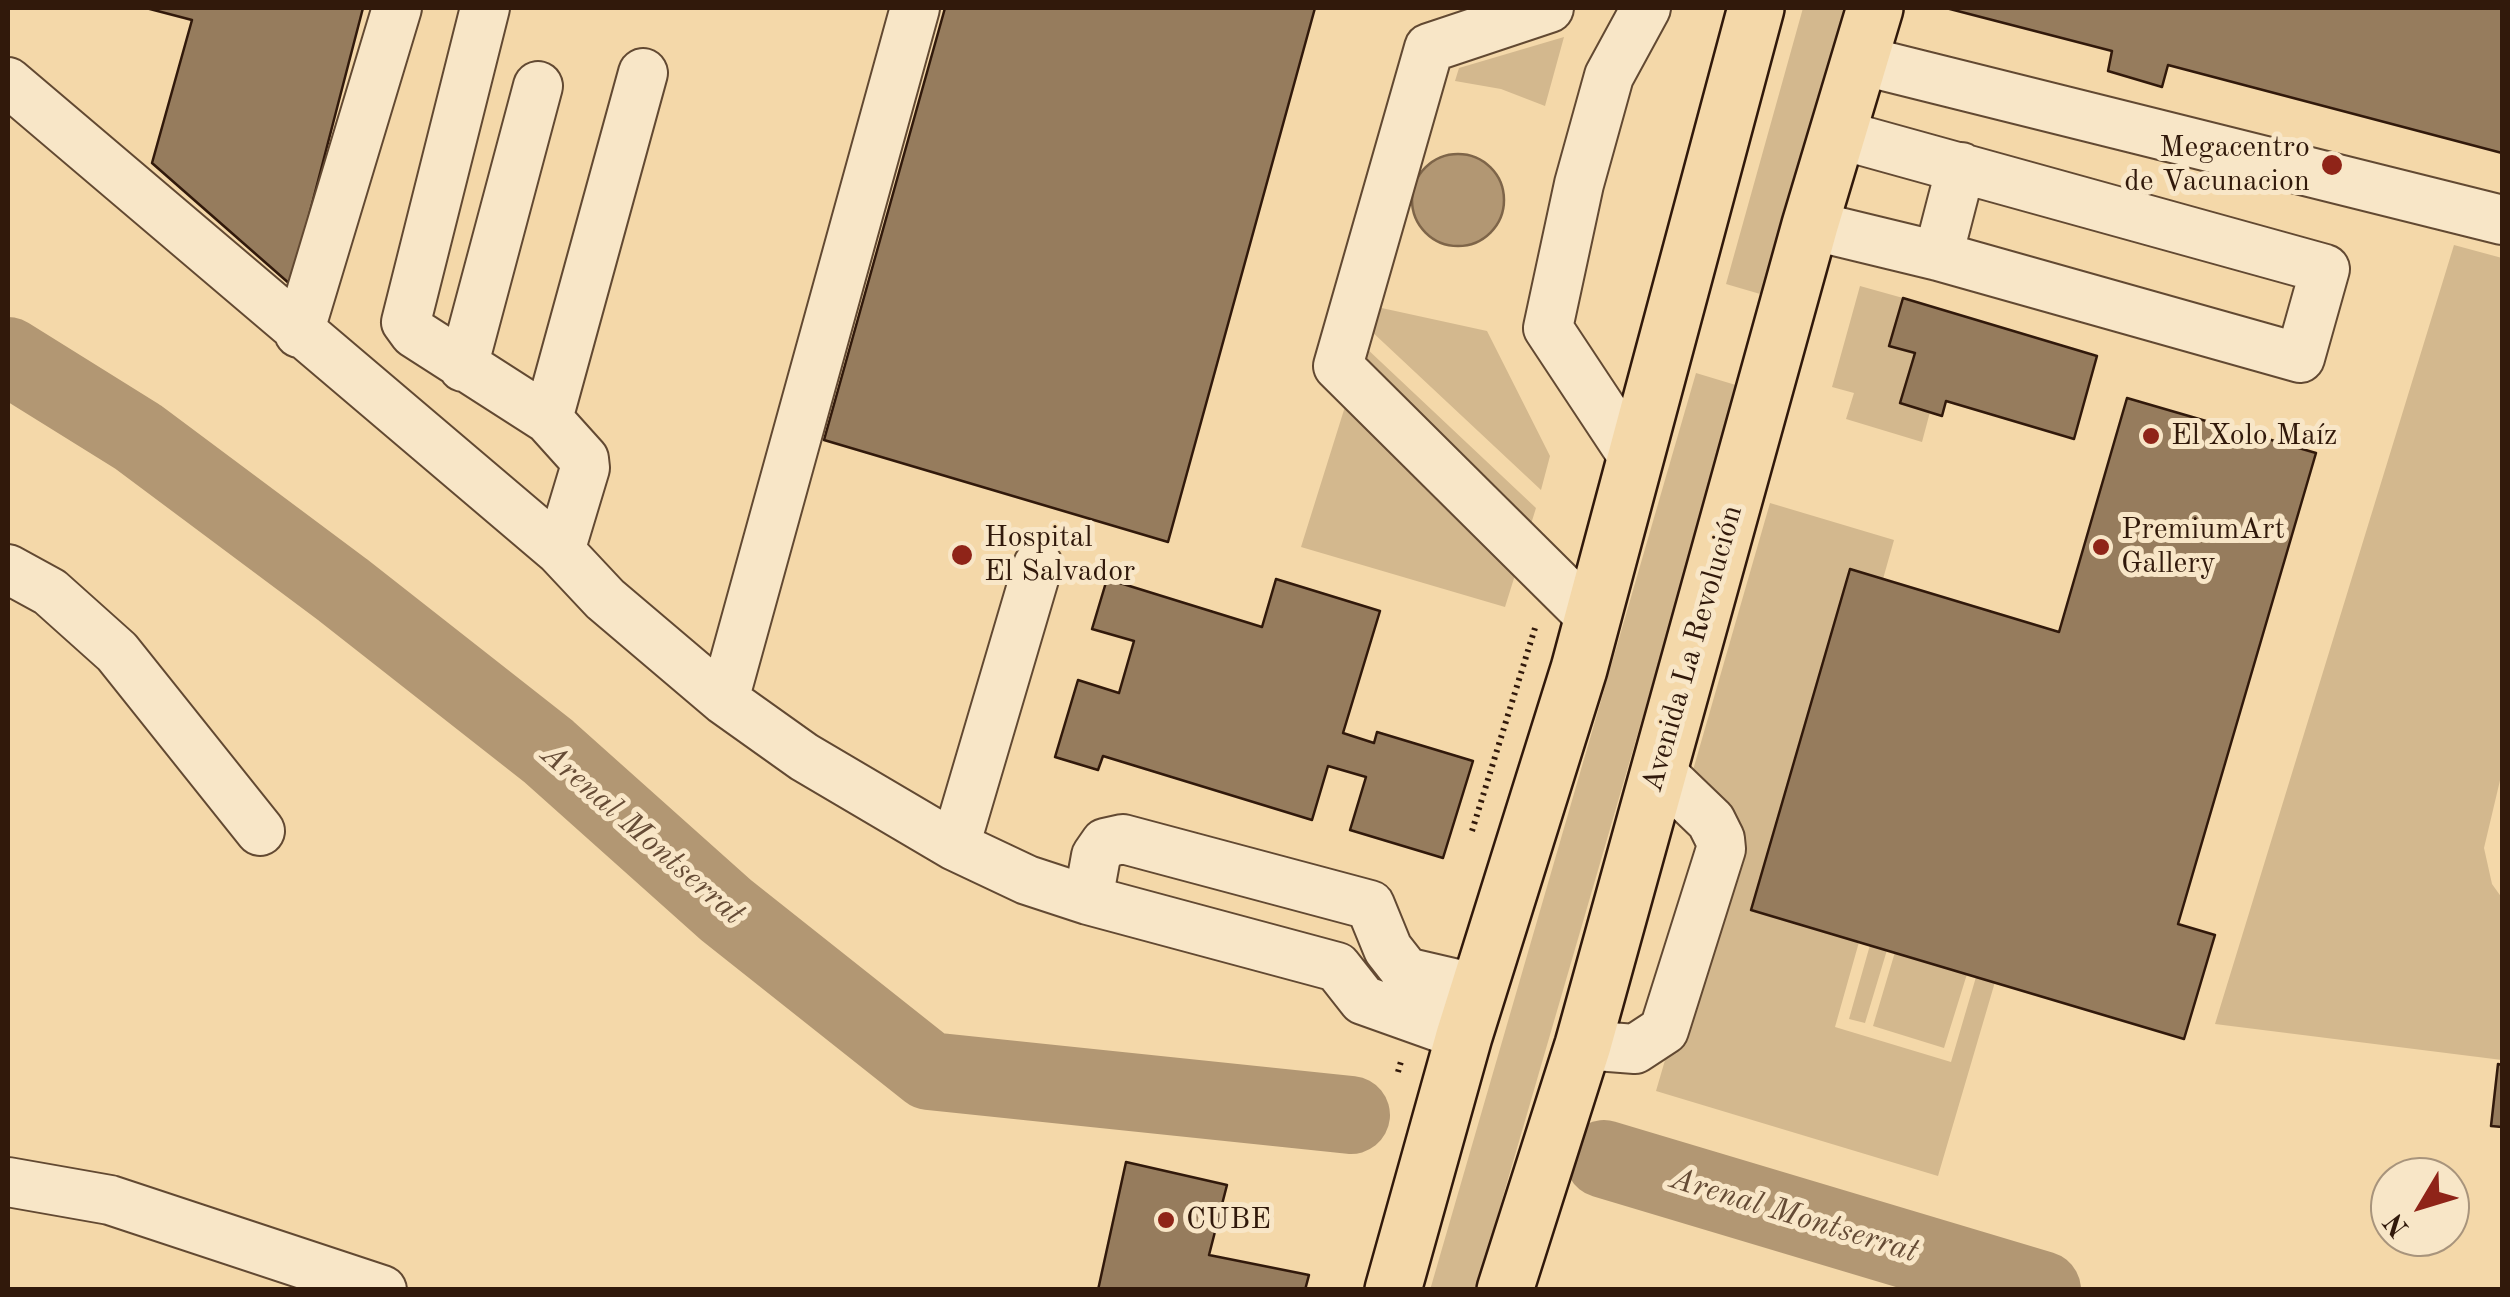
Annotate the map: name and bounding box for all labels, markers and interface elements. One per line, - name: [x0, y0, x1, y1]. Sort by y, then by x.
- place label: Megacentro de Vacunacion: [2124, 130, 2310, 200]
- marker: Megacentro de Vacunacion: [2319, 152, 2345, 178]
- place label: El Xolo Maíz: [2171, 418, 2337, 454]
- marker: El Xolo Maíz: [2140, 425, 2162, 447]
- street label: Avenida La Revolución: [1635, 501, 1751, 797]
- place label: PremiumArt Gallery: [2121, 512, 2285, 582]
- place label: Hospital El Salvador: [984, 520, 1135, 590]
- marker: PremiumArt Gallery: [2090, 536, 2112, 558]
- marker: Hospital El Salvador: [949, 542, 975, 568]
- water label: Arenal Montserrat: [532, 736, 752, 934]
- north arrow: [2370, 1157, 2470, 1257]
- water label: Arenal Montserrat: [1665, 1160, 1923, 1272]
- place label: CUBE: [1186, 1202, 1271, 1238]
- text: N: [2380, 1207, 2416, 1241]
- marker: CUBE: [1155, 1209, 1177, 1231]

